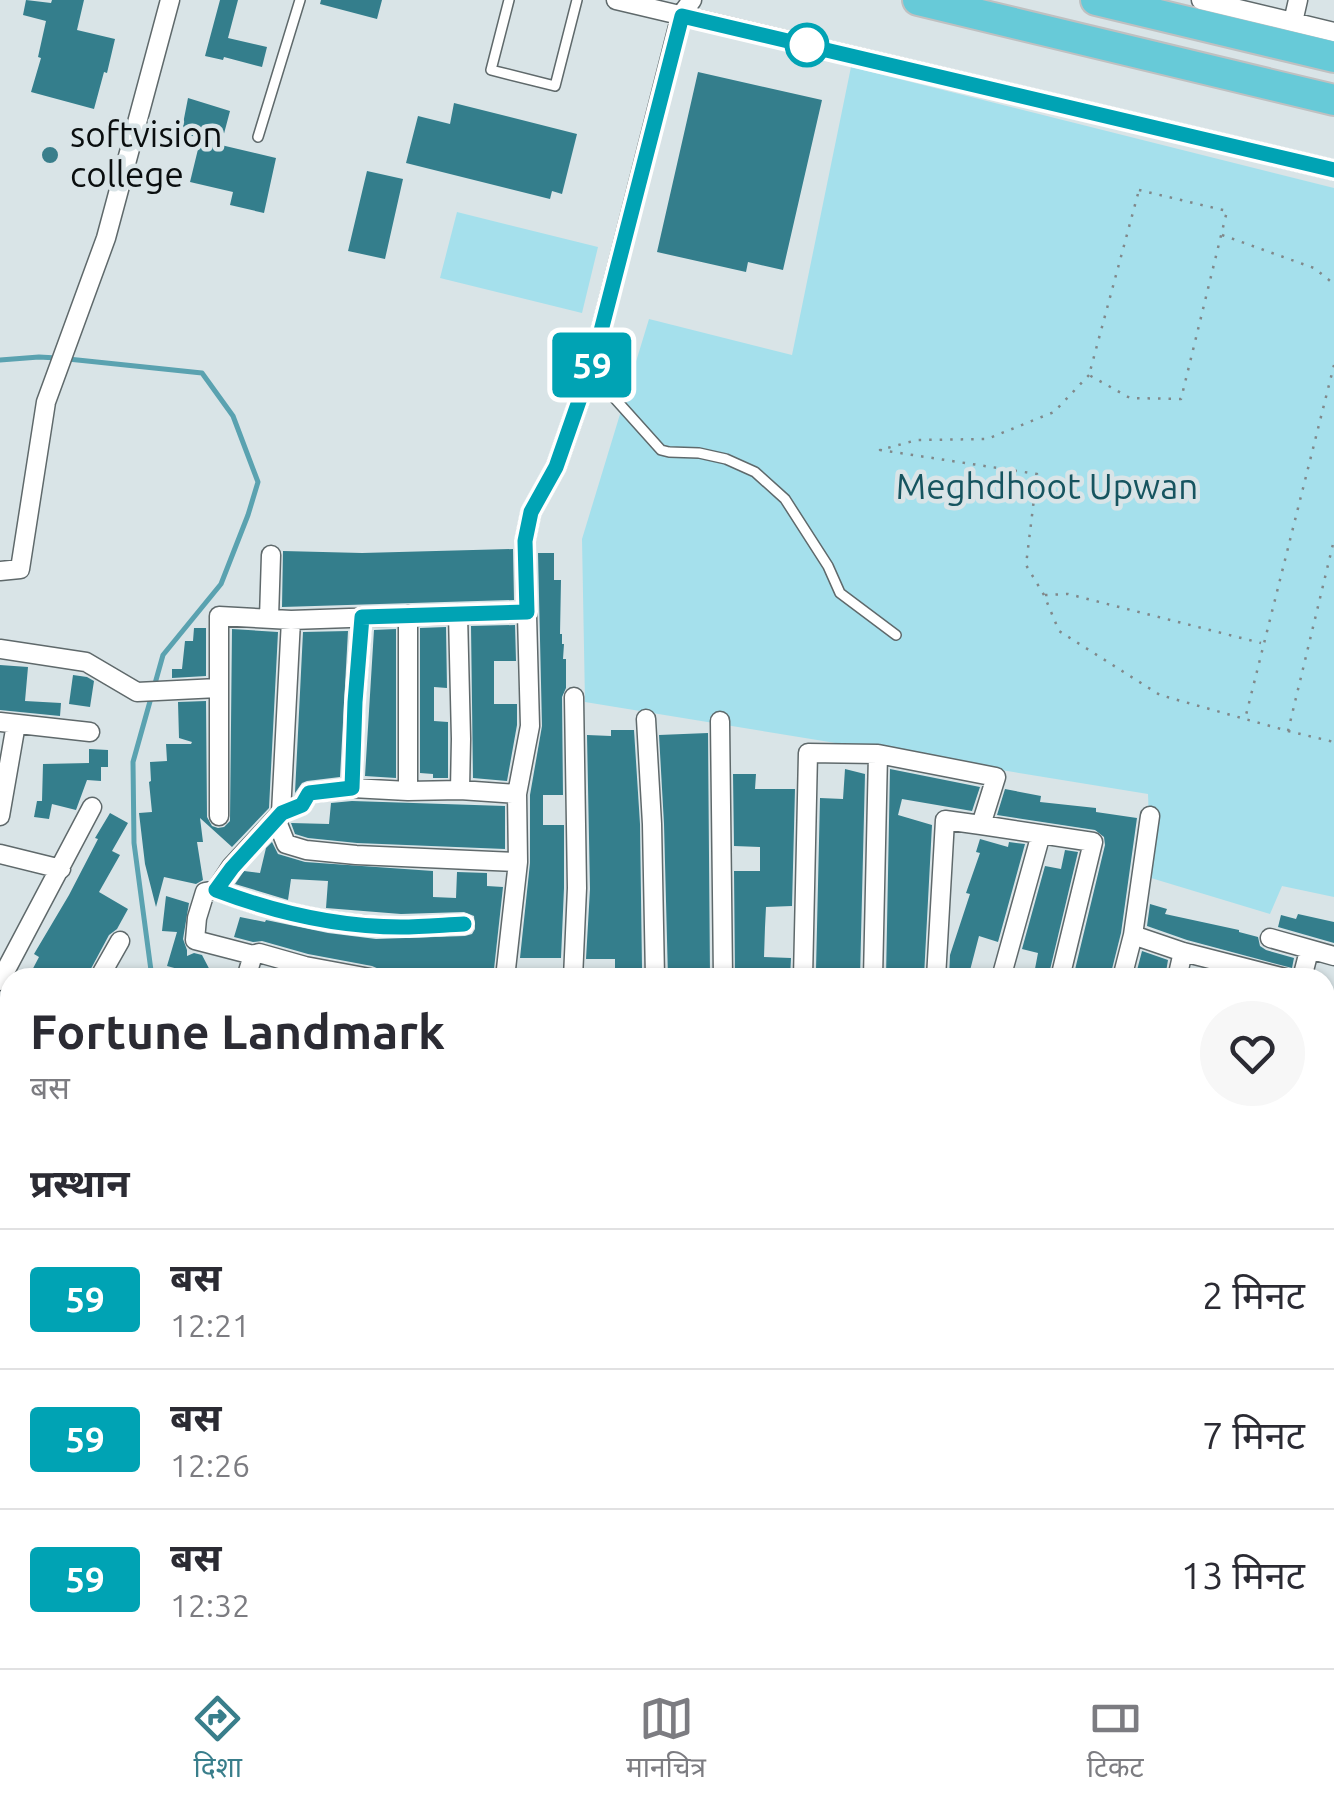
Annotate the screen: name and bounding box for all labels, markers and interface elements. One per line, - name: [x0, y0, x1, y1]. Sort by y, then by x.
- unlabelled marker: [786, 24, 828, 66]
- place label: softvision college: [70, 114, 223, 194]
- marker: softvision college: [39, 144, 61, 166]
- line badge: 59: [547, 332, 637, 398]
- text: 59: [572, 345, 612, 385]
- park label: Meghdhoot Upwan: [896, 466, 1198, 506]
- button: heart: [1200, 1001, 1305, 1106]
- text: Fortune Landmark: [30, 1004, 445, 1058]
- text: बस: [30, 1069, 70, 1105]
- text: प्रस्थान: [30, 1162, 130, 1204]
- text: बस: [170, 1256, 222, 1298]
- text: 2 मिनट: [1202, 1274, 1305, 1316]
- text: 59: [65, 1279, 105, 1319]
- text: 12:21: [170, 1307, 250, 1343]
- text: बस: [170, 1396, 222, 1438]
- text: 7 मिनट: [1202, 1414, 1305, 1456]
- text: 59: [65, 1419, 105, 1459]
- text: 12:26: [170, 1447, 250, 1483]
- text: बस: [170, 1536, 222, 1578]
- text: 13 मिनट: [1181, 1554, 1305, 1596]
- text: 59: [65, 1559, 105, 1599]
- text: 12:32: [170, 1587, 250, 1623]
- tab: दिशा: [190, 1691, 245, 1788]
- tab: मानचित्र: [626, 1691, 706, 1788]
- tab: टिकट: [1087, 1691, 1144, 1788]

